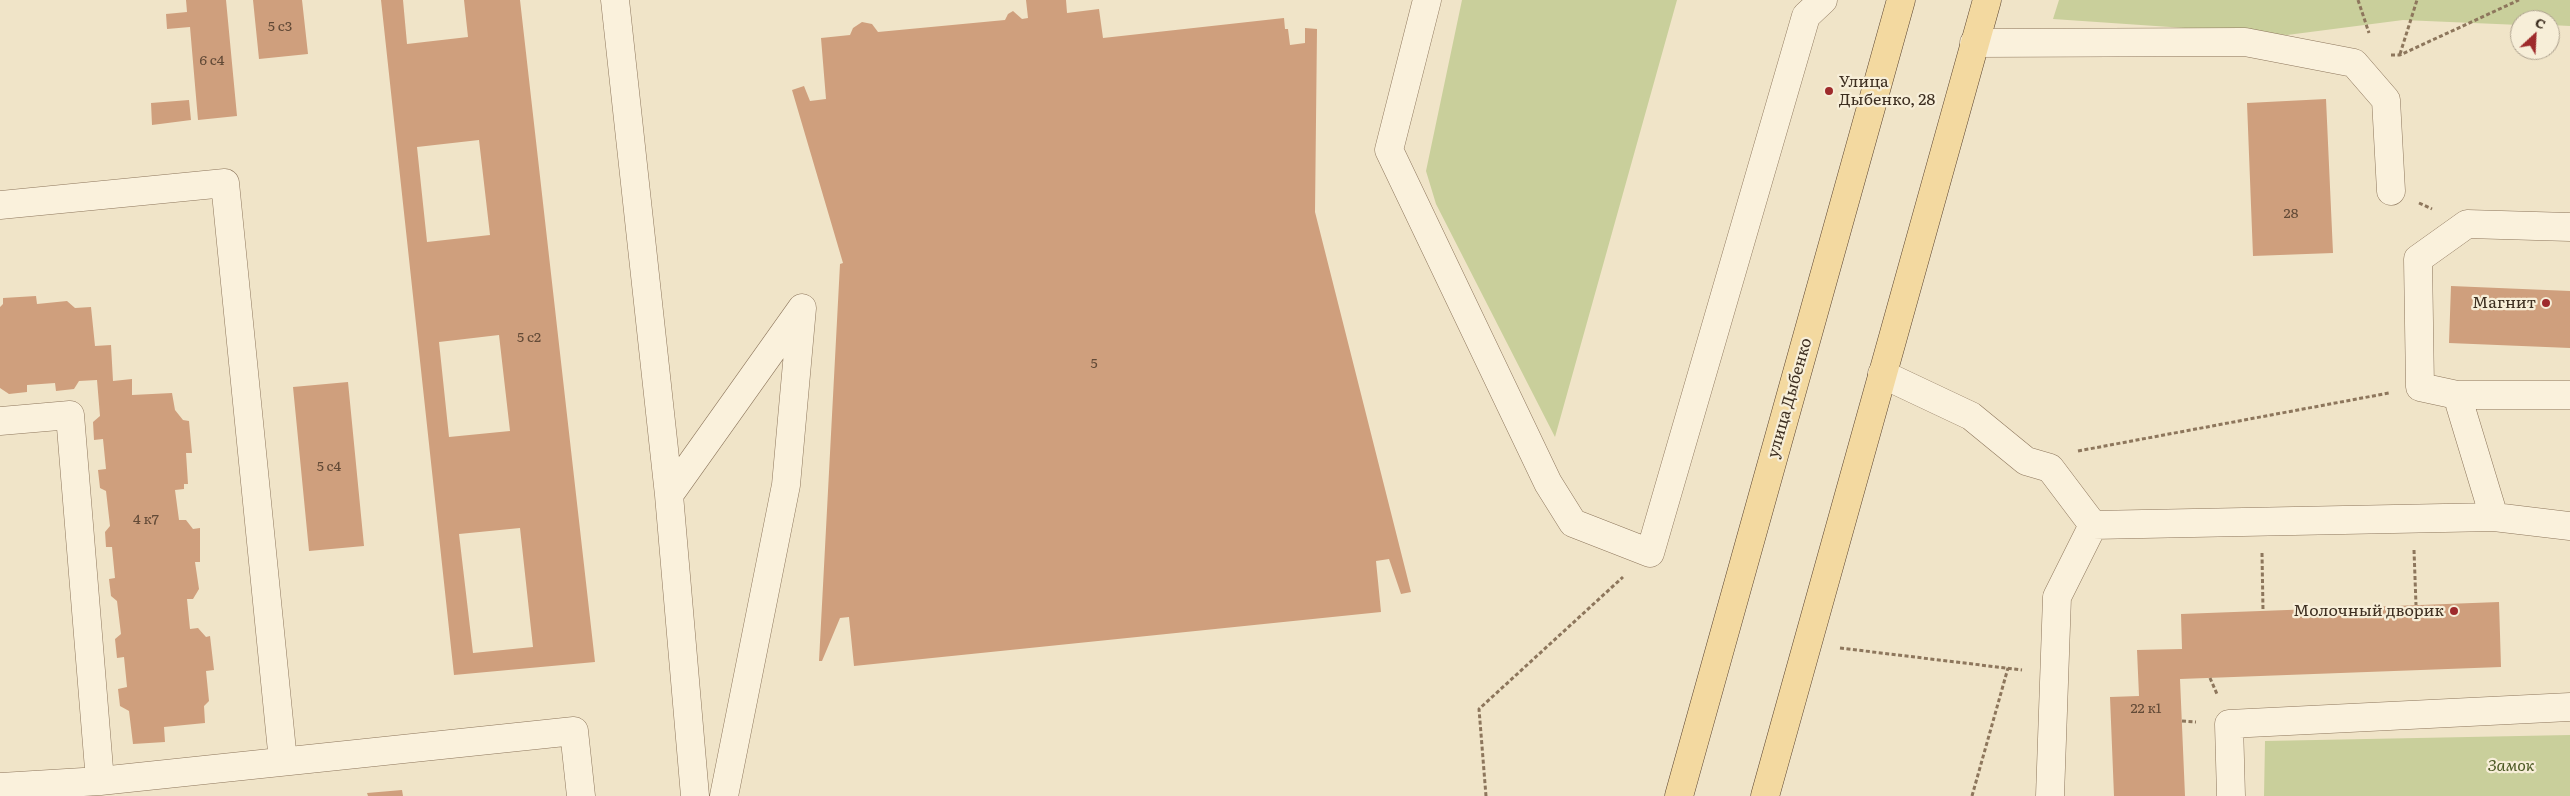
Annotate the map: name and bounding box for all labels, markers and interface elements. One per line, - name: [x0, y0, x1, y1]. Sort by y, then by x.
- north arrow: [2510, 10, 2560, 60]
- text: С: [2532, 11, 2550, 33]
- house number: 5 с3: [268, 19, 292, 35]
- house number: 6 с4: [199, 53, 225, 69]
- place label: Улица Дыбенко, 28: [1839, 72, 1935, 110]
- marker: Улица Дыбенко, 28: [1823, 85, 1835, 97]
- house number: 28: [2284, 206, 2298, 222]
- place label: Магнит: [2472, 293, 2536, 313]
- marker: Магнит: [2540, 297, 2552, 309]
- house number: 5 с2: [517, 330, 541, 346]
- street label: улица Дыбенко: [1764, 336, 1816, 460]
- house number: 5: [1090, 356, 1098, 372]
- house number: 5 с4: [317, 459, 341, 475]
- house number: 4 к7: [133, 512, 159, 528]
- place label: Молочный дворик: [2293, 601, 2444, 621]
- marker: Молочный дворик: [2448, 605, 2460, 617]
- house number: 22 к1: [2131, 701, 2161, 717]
- park label: Замок: [2488, 756, 2534, 776]

